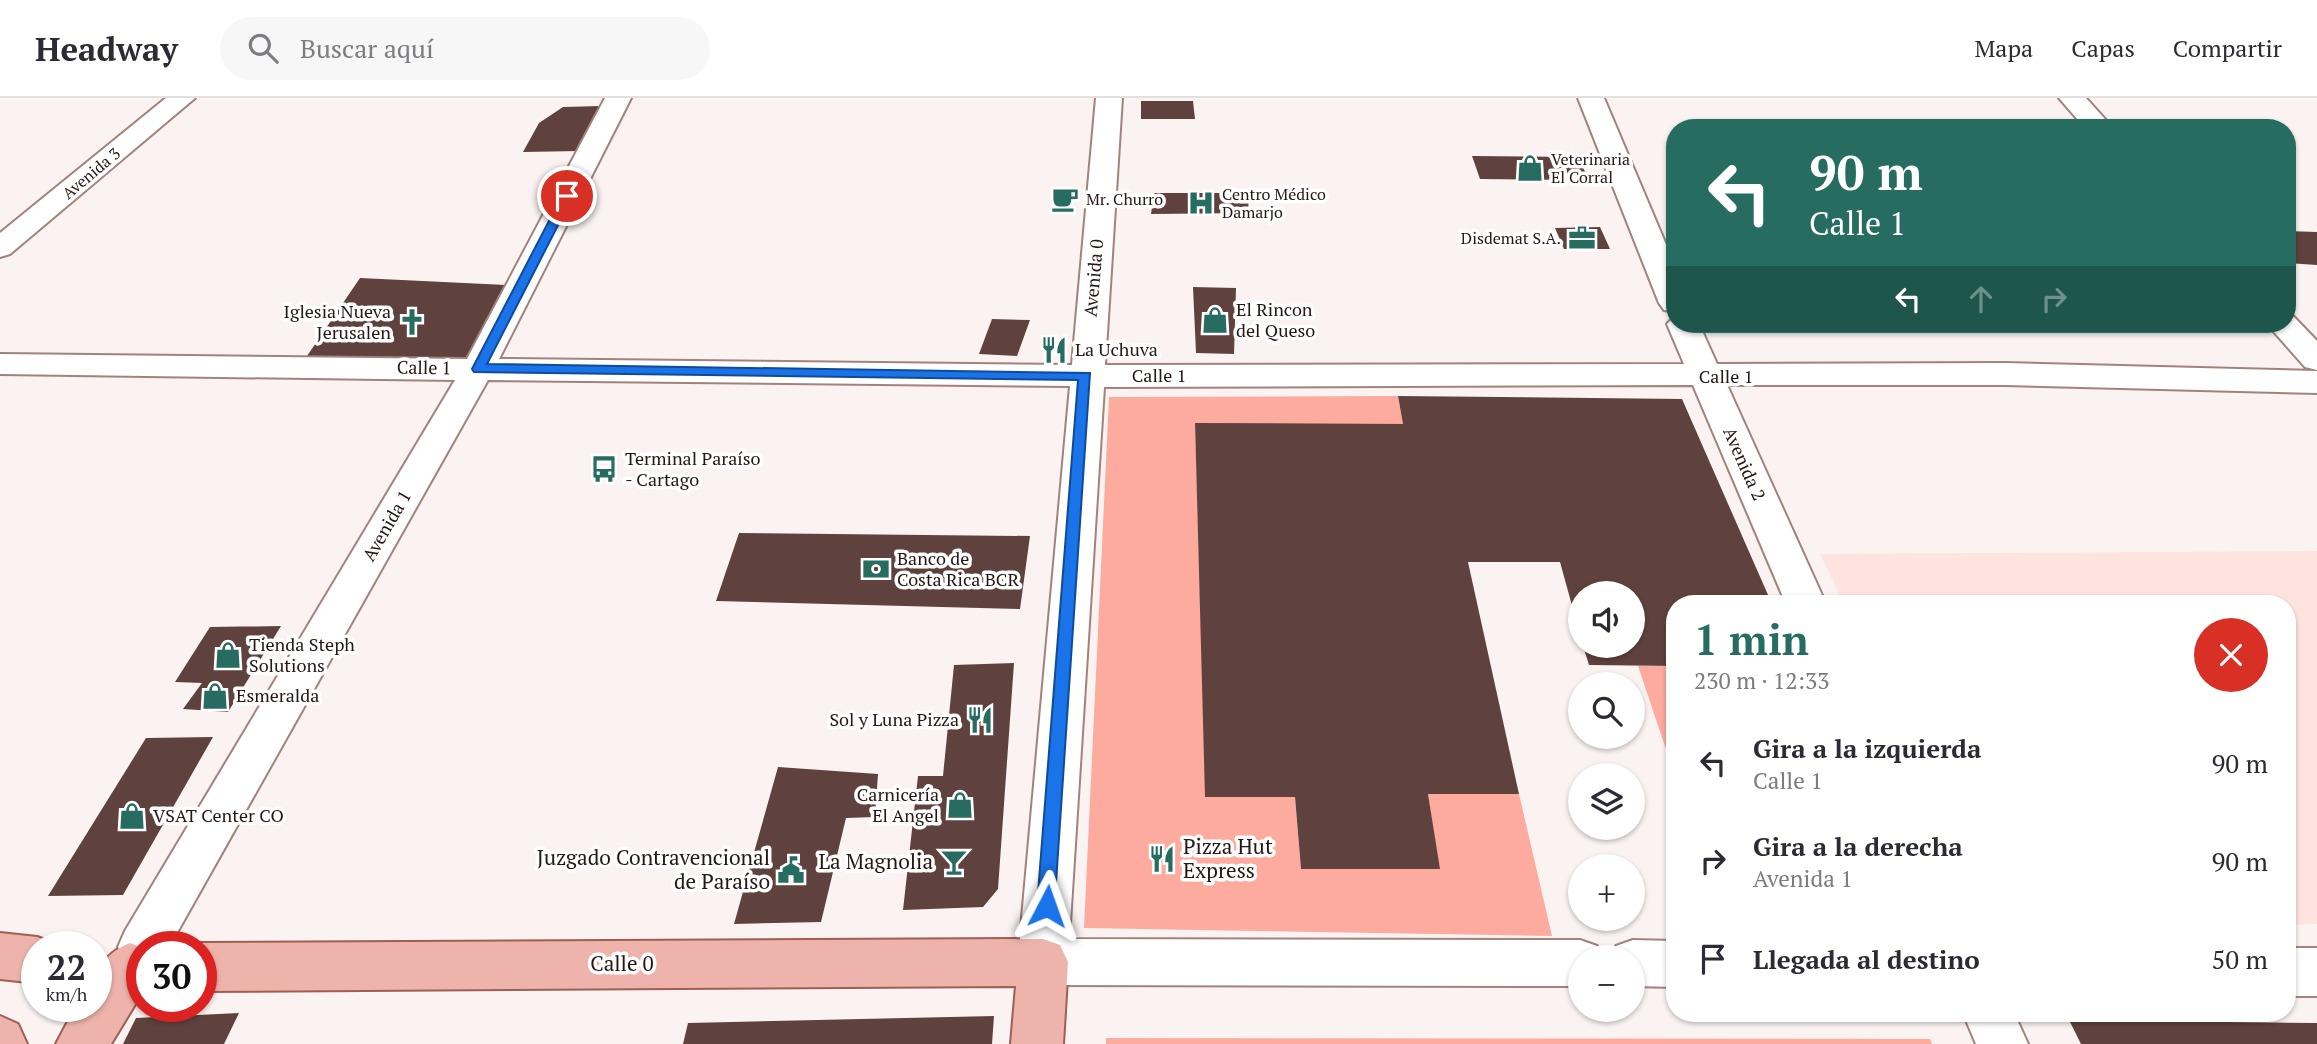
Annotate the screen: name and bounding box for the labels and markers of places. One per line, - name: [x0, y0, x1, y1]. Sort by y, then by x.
- place label: Veterinaria El Corral: [1551, 148, 1630, 188]
- shop icon: Veterinaria El Corral: [1515, 153, 1545, 183]
- pin: [537, 166, 597, 226]
- place label: Centro Médico Damarjo: [1222, 183, 1326, 223]
- cafe icon: Mr. Churro: [1050, 184, 1080, 214]
- place label: Mr. Churro: [1086, 188, 1163, 210]
- hospital icon: Centro Médico Damarjo: [1186, 188, 1216, 218]
- office icon: Disdemat S.A.: [1567, 223, 1597, 253]
- place label: Disdemat S.A.: [1461, 227, 1561, 249]
- place label: El Rincon del Queso: [1236, 297, 1315, 342]
- place label: Iglesia Nueva Jerusalen: [284, 299, 391, 344]
- shop icon: El Rincon del Queso: [1200, 305, 1230, 335]
- church icon: Iglesia Nueva Jerusalen: [397, 307, 427, 337]
- restaurant icon: La Uchuva: [1039, 335, 1069, 365]
- place label: La Uchuva: [1075, 337, 1158, 361]
- place label: Terminal Paraíso - Cartago: [625, 446, 761, 491]
- bus stop icon: Terminal Paraíso - Cartago: [589, 454, 619, 484]
- place label: Banco de Costa Rica BCR: [897, 546, 1019, 591]
- bank icon: Banco de Costa Rica BCR: [861, 554, 891, 584]
- place label: Tienda Steph Solutions: [249, 632, 355, 677]
- shop icon: Tienda Steph Solutions: [213, 640, 243, 670]
- shop icon: Esmeralda: [200, 681, 230, 711]
- place label: Esmeralda: [236, 683, 319, 707]
- restaurant icon: Sol y Luna Pizza: [965, 705, 995, 735]
- place label: Sol y Luna Pizza: [829, 707, 959, 731]
- place label: Carnicería El Angel: [857, 782, 939, 827]
- shop icon: Carnicería El Angel: [945, 790, 975, 820]
- shop icon: VSAT Center CO: [117, 801, 147, 831]
- place label: VSAT Center CO: [153, 803, 284, 827]
- place label: Pizza Hut Express: [1183, 832, 1273, 884]
- place label: Juzgado Contravencional de Paraíso: [537, 843, 770, 895]
- restaurant icon: Pizza Hut Express: [1147, 844, 1177, 874]
- place label: La Magnolia: [819, 847, 933, 875]
- bar icon: La Magnolia: [939, 847, 969, 877]
- public building icon: Juzgado Contravencional de Paraíso: [776, 855, 806, 885]

